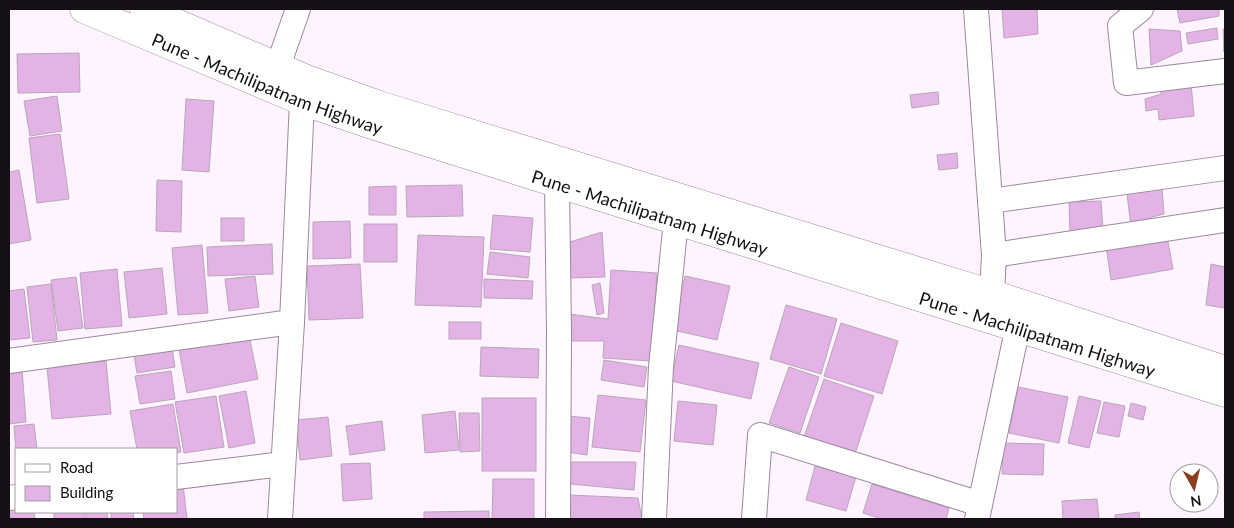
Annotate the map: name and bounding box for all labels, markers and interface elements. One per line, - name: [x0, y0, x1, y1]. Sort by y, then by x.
- street label: Pune - Machilipatnam Highway: [149, 28, 386, 139]
- street label: Pune - Machilipatnam Highway: [529, 165, 771, 260]
- street label: Pune - Machilipatnam Highway: [916, 287, 1159, 382]
- legend: [15, 448, 178, 513]
- text: Road: [60, 458, 93, 476]
- north arrow: [1169, 463, 1219, 513]
- text: Building: [60, 483, 113, 501]
- text: N: [1189, 492, 1202, 511]

